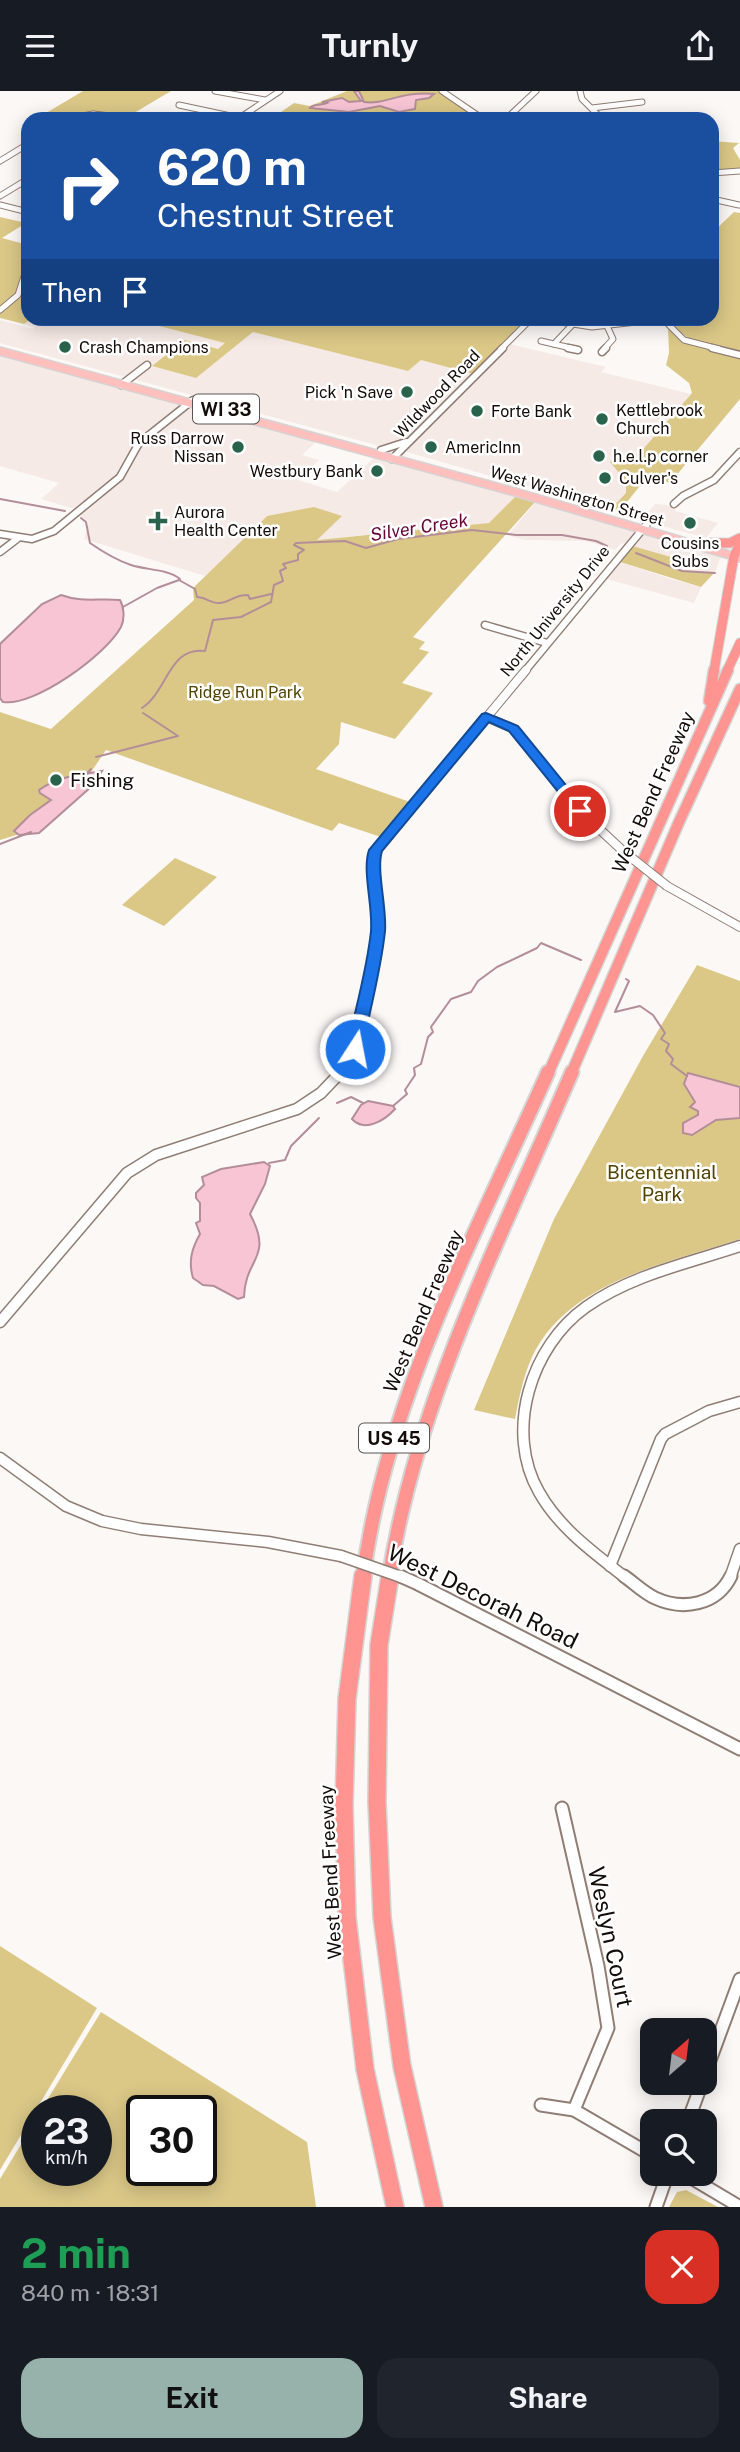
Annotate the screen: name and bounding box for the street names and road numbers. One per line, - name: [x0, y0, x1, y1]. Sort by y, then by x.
- street label: Wildwood Road: [390, 346, 484, 442]
- road number: WI 33: [193, 395, 259, 423]
- street label: West Washington Street: [488, 462, 666, 530]
- street label: North University Drive: [496, 542, 614, 680]
- street label: West Bend Freeway: [607, 708, 699, 876]
- street label: West Bend Freeway: [379, 1226, 467, 1396]
- road number: US 45: [359, 1423, 429, 1453]
- street label: West Decorah Road: [383, 1538, 583, 1654]
- street label: West Bend Freeway: [314, 1784, 346, 1960]
- street label: Weslyn Court: [583, 1864, 639, 2010]

